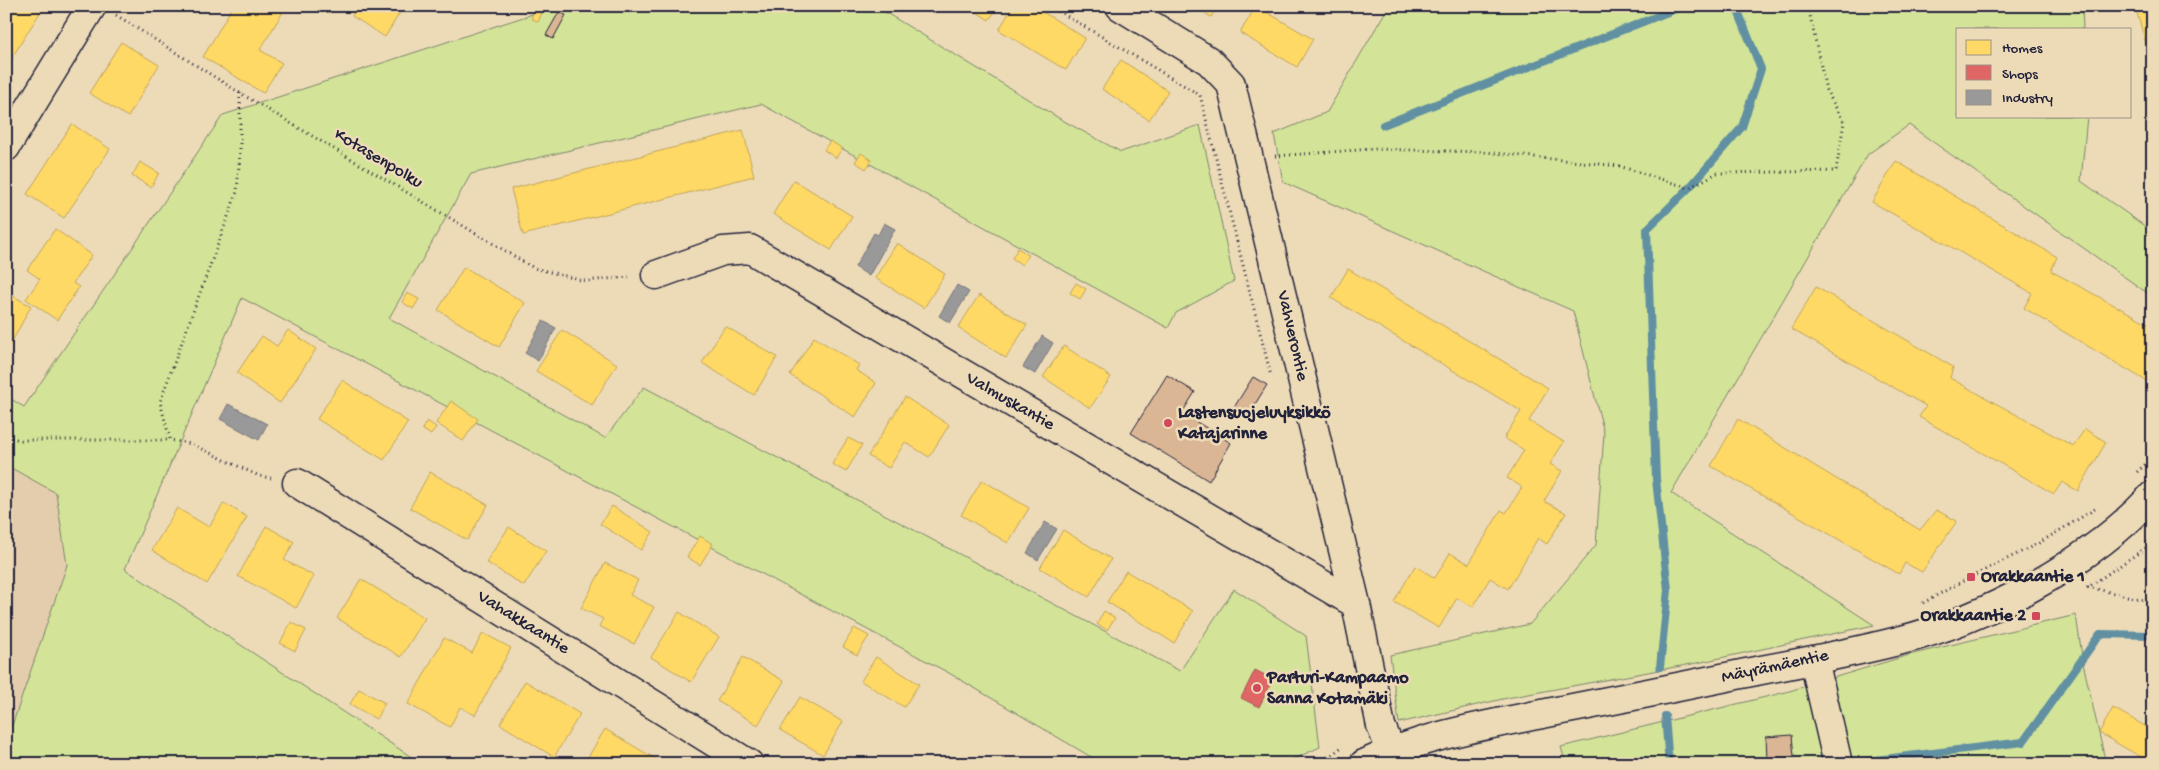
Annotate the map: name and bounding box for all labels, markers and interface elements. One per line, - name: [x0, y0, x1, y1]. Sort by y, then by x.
- legend: [1956, 28, 2132, 118]
- text: Homes: [2002, 40, 2043, 58]
- text: Shops: [2002, 66, 2038, 84]
- text: Industry: [2002, 90, 2054, 108]
- street label: Kotasenpolku: [330, 124, 427, 194]
- street label: Vahverontie: [1271, 288, 1313, 384]
- street label: Valmuskantie: [961, 368, 1059, 436]
- place label: Lastensuojeluyksikkö Katajarinne: [1177, 403, 1331, 445]
- marker: Lastensuojeluyksikkö Katajarinne: [1162, 417, 1174, 429]
- place label: Orakkaantie 1: [1981, 567, 2085, 588]
- marker: Orakkaantie 1: [1965, 571, 1977, 583]
- street label: Vahakkaantie: [472, 586, 574, 660]
- place label: Orakkaantie 2: [1921, 606, 2026, 627]
- marker: Orakkaantie 2: [2030, 610, 2042, 622]
- street label: Mäyrämäentie: [1720, 645, 1831, 689]
- place label: Parturi-Kampaamo Sanna Kotamäki: [1266, 668, 1409, 710]
- marker: Parturi-Kampaamo Sanna Kotamäki: [1251, 682, 1263, 694]

